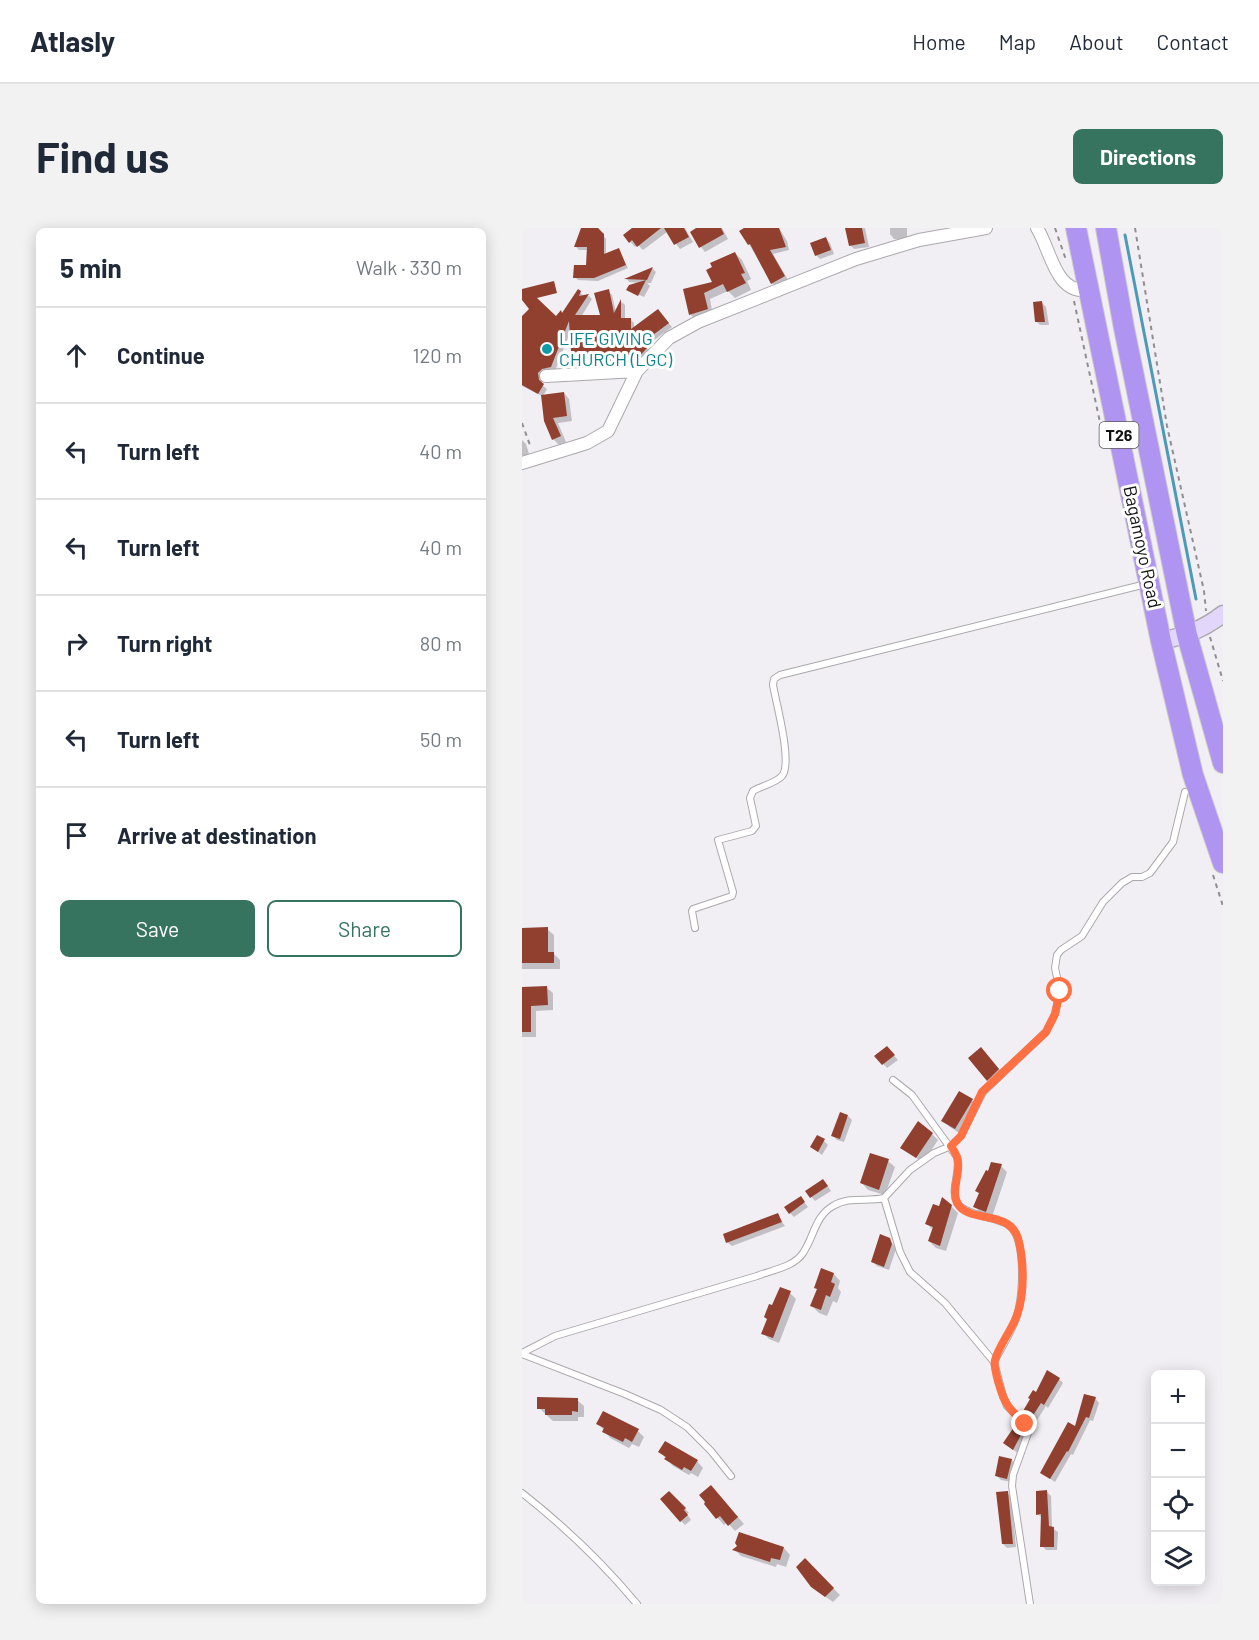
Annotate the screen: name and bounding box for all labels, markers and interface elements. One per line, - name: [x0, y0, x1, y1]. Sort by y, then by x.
- text: Atlasly: [30, 24, 115, 58]
- text: Home: [912, 29, 966, 54]
- text: Map: [999, 29, 1036, 54]
- text: About: [1069, 29, 1124, 54]
- text: Contact: [1157, 29, 1229, 54]
- button: Directions: [1073, 129, 1223, 184]
- text: Find us: [36, 131, 169, 181]
- text: 5 min: [60, 252, 122, 283]
- text: Walk · 330 m: [356, 255, 462, 279]
- place label: LIFE GIVING CHURCH (LGC): [559, 327, 673, 370]
- icon: ahead: [60, 339, 93, 372]
- text: Continue: [117, 342, 205, 368]
- marker: LIFE GIVING CHURCH (LGC): [540, 342, 554, 356]
- text: 120 m: [412, 343, 462, 367]
- road number: T26: [1100, 422, 1138, 448]
- icon: left: [60, 435, 93, 468]
- text: Turn left: [117, 438, 200, 464]
- text: 40 m: [419, 439, 462, 463]
- street label: Bagamoyo Road: [1119, 484, 1167, 610]
- icon: left: [60, 531, 93, 564]
- text: Turn left: [117, 534, 200, 560]
- text: 40 m: [419, 535, 462, 559]
- icon: right: [60, 627, 93, 660]
- text: Turn right: [117, 630, 212, 656]
- text: 80 m: [420, 631, 462, 655]
- icon: left: [60, 723, 93, 756]
- text: Turn left: [117, 726, 200, 752]
- text: 50 m: [420, 727, 462, 751]
- icon: arrive: [60, 819, 93, 852]
- text: Arrive at destination: [117, 822, 316, 848]
- button: Save: [60, 900, 255, 957]
- button: Share: [267, 900, 462, 957]
- route start: [1046, 977, 1072, 1003]
- map controls: [1151, 1370, 1205, 1586]
- button: +: [1151, 1370, 1205, 1424]
- route end: [1011, 1410, 1037, 1436]
- button: −: [1151, 1424, 1205, 1478]
- button: locate: [1151, 1478, 1205, 1532]
- button: layers: [1151, 1532, 1205, 1586]

